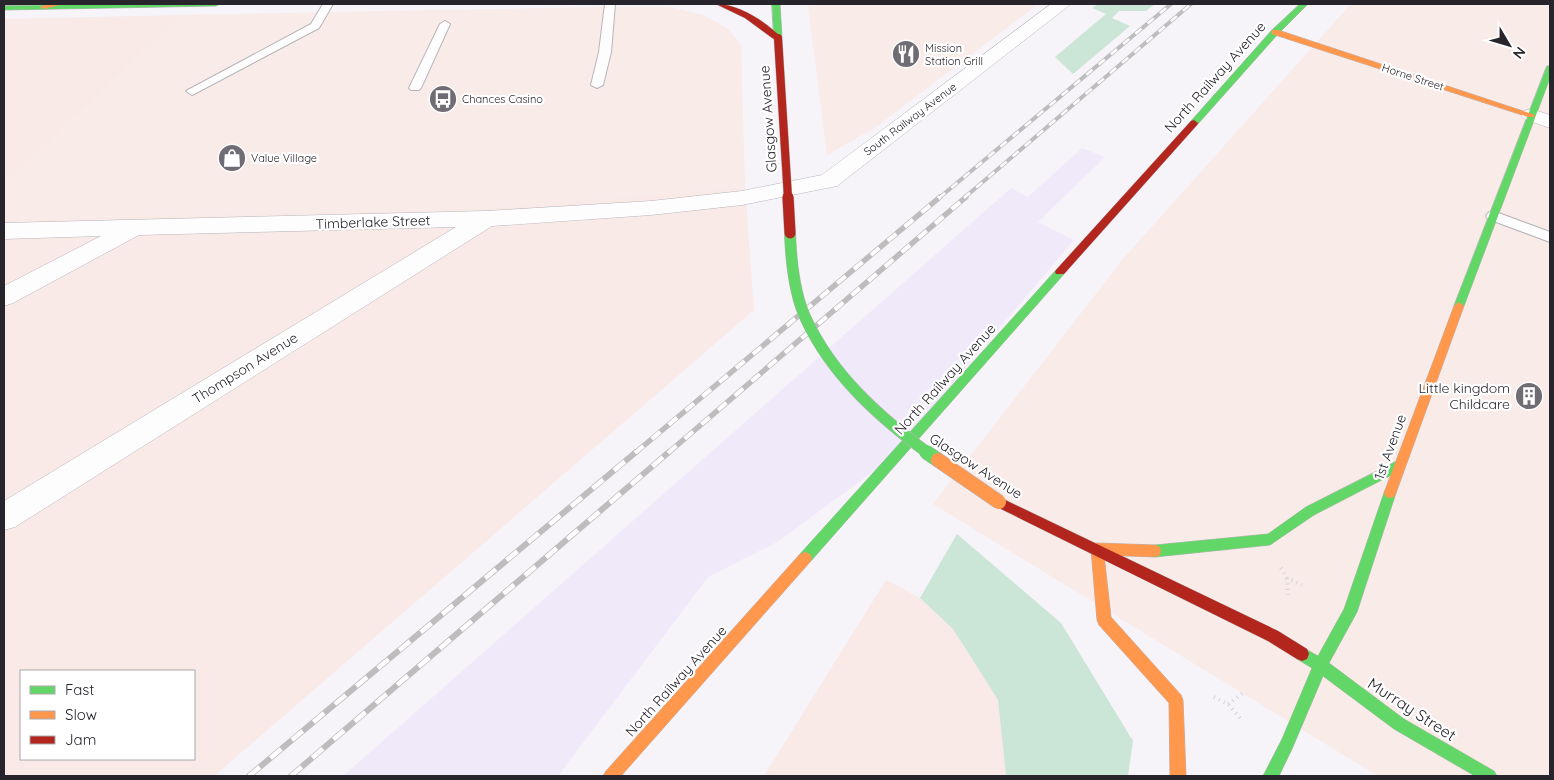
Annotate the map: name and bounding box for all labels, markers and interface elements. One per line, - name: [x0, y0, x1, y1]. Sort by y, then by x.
- street label: North Railway Avenue: [1160, 18, 1270, 136]
- north arrow: [1484, 20, 1534, 70]
- restaurant icon: Mission Station Grill: [891, 39, 921, 69]
- place label: Mission Station Grill: [925, 41, 983, 68]
- text: N: [1509, 43, 1530, 63]
- street label: Horne Street: [1380, 60, 1446, 94]
- street label: Glasgow Avenue: [755, 65, 781, 173]
- street label: South Railway Avenue: [861, 79, 959, 159]
- bus stop icon: Chances Casino: [428, 84, 458, 114]
- place label: Chances Casino: [462, 92, 543, 106]
- shop icon: Value Village: [217, 143, 247, 173]
- place label: Value Village: [251, 151, 317, 165]
- street label: Timberlake Street: [315, 211, 431, 233]
- street label: North Railway Avenue: [890, 320, 1000, 438]
- street label: Thompson Avenue: [189, 328, 301, 408]
- place label: Little kingdom Childcare: [1419, 379, 1510, 413]
- building icon: Little kingdom Childcare: [1514, 381, 1544, 411]
- street label: 1st Avenue: [1370, 412, 1410, 482]
- street label: Glasgow Avenue: [926, 429, 1026, 503]
- street label: North Railway Avenue: [621, 622, 731, 740]
- legend: [20, 670, 195, 760]
- street label: Murray Street: [1364, 673, 1460, 745]
- text: Fast: [65, 680, 94, 699]
- text: Slow: [65, 705, 97, 724]
- text: Jam: [65, 730, 96, 749]

